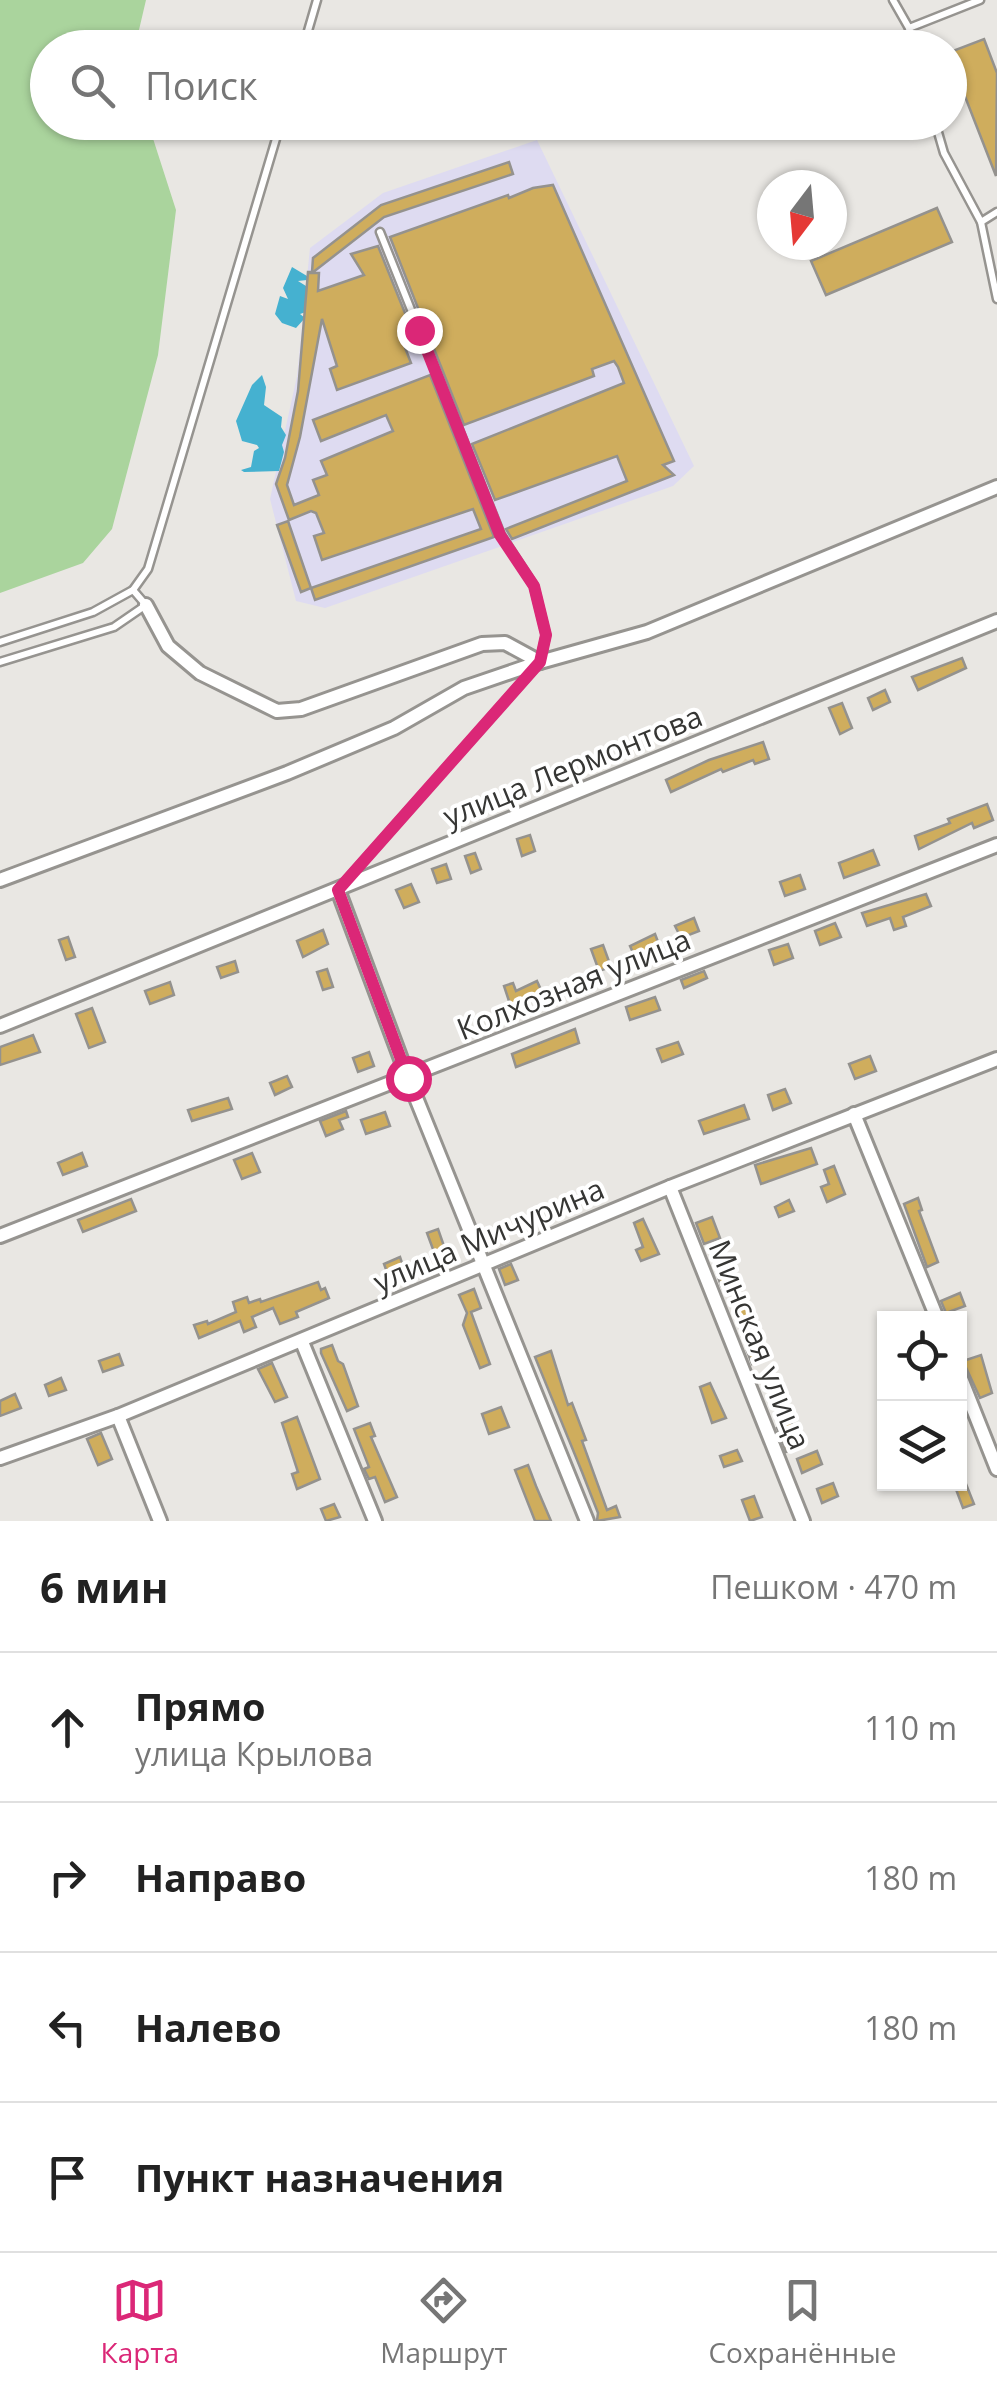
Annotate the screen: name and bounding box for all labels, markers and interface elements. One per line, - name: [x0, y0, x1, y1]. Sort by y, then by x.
- search box: [30, 30, 967, 140]
- icon: search: [65, 58, 120, 113]
- text: Поиск: [145, 59, 258, 111]
- north arrow: [757, 170, 847, 260]
- route end: [397, 308, 443, 354]
- street label: улица Лермонтова: [437, 695, 708, 836]
- street label: Колхозная улица: [451, 918, 696, 1049]
- route start: [386, 1056, 432, 1102]
- street label: улица Мичурина: [367, 1168, 610, 1302]
- street label: Минская улица: [700, 1234, 821, 1455]
- map controls: [877, 1311, 967, 1491]
- button: locate: [877, 1311, 967, 1401]
- button: layers: [877, 1401, 967, 1491]
- text: 6 мин: [40, 1558, 168, 1615]
- text: Пешком · 470 m: [710, 1565, 957, 1608]
- text: Прямо: [135, 1680, 266, 1732]
- icon: ahead: [40, 1700, 95, 1755]
- text: 110 m: [864, 1706, 957, 1749]
- text: улица Крылова: [135, 1732, 373, 1775]
- icon: right: [40, 1850, 95, 1905]
- text: Направо: [135, 1851, 306, 1903]
- text: 180 m: [864, 1856, 957, 1899]
- icon: left: [40, 2000, 95, 2055]
- text: Налево: [135, 2001, 281, 2053]
- text: 180 m: [864, 2006, 957, 2049]
- icon: arrive: [40, 2150, 95, 2205]
- text: Пункт назначения: [135, 2151, 504, 2203]
- tab: Карта: [101, 2273, 179, 2371]
- tab: Маршрут: [380, 2273, 507, 2371]
- tab: Сохранённые: [708, 2273, 896, 2371]

